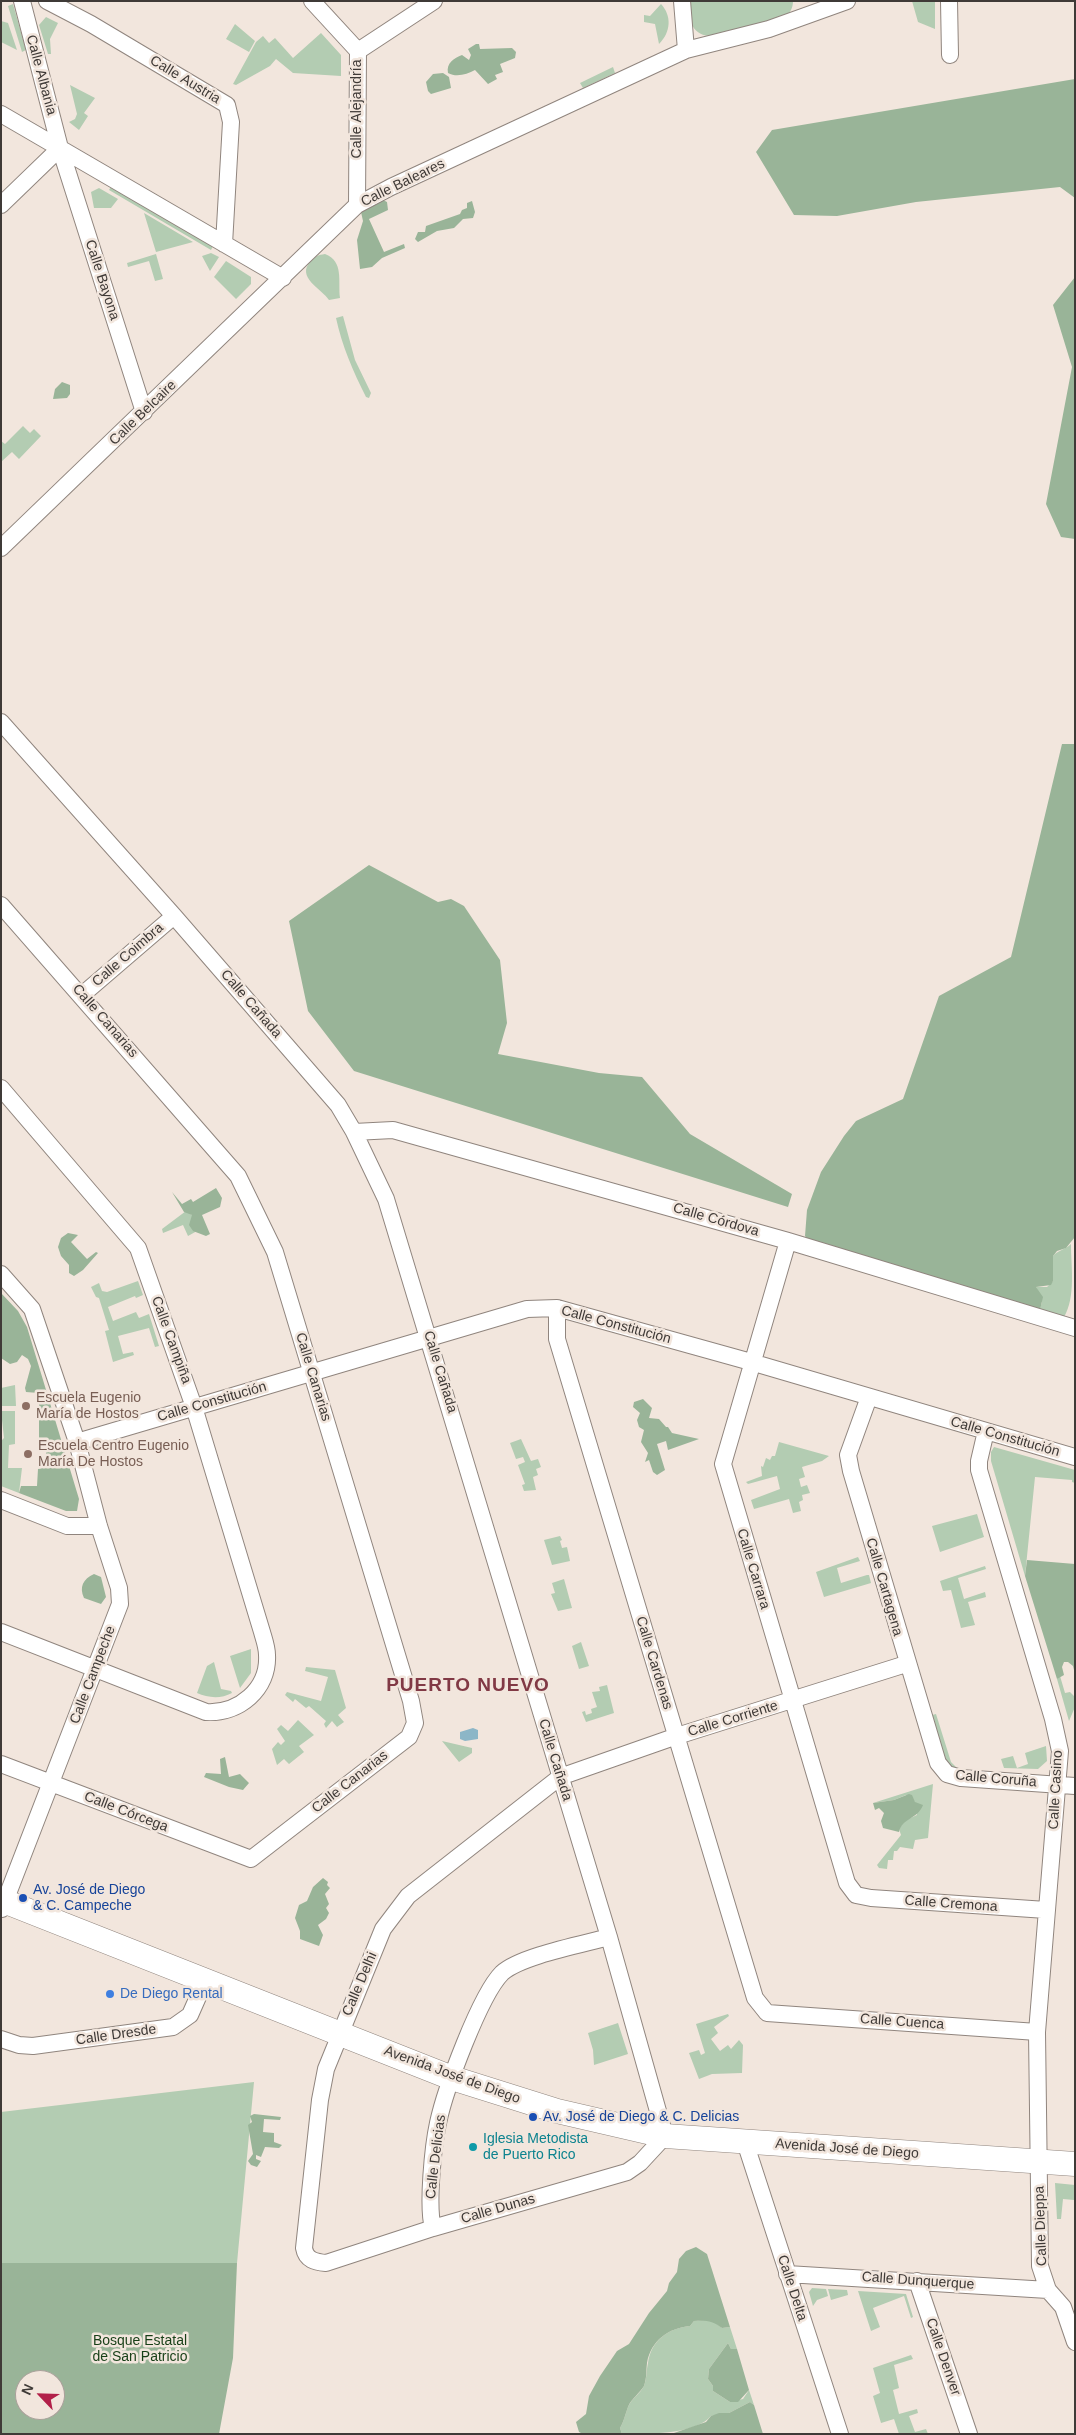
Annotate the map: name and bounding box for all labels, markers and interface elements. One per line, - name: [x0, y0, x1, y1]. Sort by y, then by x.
- street label: Calle Albania: [22, 33, 60, 117]
- street label: Calle Austria: [147, 52, 223, 108]
- street label: Calle Alejandría: [349, 60, 365, 158]
- street label: Calle Baleares: [358, 155, 448, 211]
- street label: Calle Bayona: [81, 238, 123, 322]
- street label: Calle Belcaire: [106, 377, 180, 449]
- street label: Calle Coimbra: [89, 920, 167, 990]
- street label: Calle Cañada: [217, 966, 285, 1042]
- street label: Calle Canarias: [69, 981, 141, 1061]
- street label: Calle Córdova: [671, 1200, 761, 1240]
- street label: Calle Campiña: [147, 1294, 195, 1386]
- street label: Calle Constitución: [559, 1302, 673, 1348]
- street label: Calle Cañada: [420, 1329, 460, 1415]
- street label: Calle Canarias: [292, 1331, 334, 1423]
- street label: Calle Constitución: [155, 1378, 269, 1426]
- place label: Escuela Eugenio María de Hostos: [36, 1390, 141, 1422]
- marker: Escuela Eugenio María de Hostos: [20, 1400, 32, 1412]
- street label: Calle Constitución: [948, 1413, 1062, 1461]
- place label: Escuela Centro Eugenio María De Hostos: [38, 1438, 189, 1470]
- marker: Escuela Centro Eugenio María De Hostos: [22, 1448, 34, 1460]
- street label: Calle Carrara: [733, 1527, 773, 1611]
- street label: Calle Cartagena: [862, 1536, 906, 1638]
- street label: Calle Cardenas: [632, 1614, 676, 1712]
- street label: Calle Campeche: [67, 1624, 119, 1726]
- district label: PUERTO NUEVO: [385, 1675, 551, 1697]
- street label: Calle Corriente: [686, 1697, 780, 1741]
- street label: Calle Cañada: [535, 1717, 575, 1803]
- street label: Calle Canarias: [309, 1747, 391, 1817]
- street label: Calle Casino: [1046, 1750, 1066, 1830]
- street label: Calle Coruña: [955, 1767, 1037, 1791]
- street label: Calle Córcega: [82, 1788, 170, 1836]
- place label: Av. José de Diego & C. Campeche: [33, 1882, 145, 1914]
- marker: Av. José de Diego & C. Campeche: [17, 1892, 29, 1904]
- street label: Calle Cremona: [904, 1892, 998, 1916]
- street label: Calle Delhi: [339, 1950, 381, 2018]
- place label: De Diego Rental: [120, 1986, 223, 2002]
- marker: De Diego Rental: [104, 1988, 116, 2000]
- street label: Calle Cuenca: [859, 2011, 945, 2033]
- street label: Calle Dresde: [75, 2021, 157, 2049]
- street label: Avenida José de Diego: [382, 2043, 522, 2107]
- place label: Av. José de Diego & C. Delicias: [543, 2109, 739, 2125]
- marker: Av. José de Diego & C. Delicias: [527, 2111, 539, 2123]
- street label: Calle Delicias: [422, 2114, 450, 2200]
- place label: Iglesia Metodista de Puerto Rico: [483, 2131, 588, 2164]
- street label: Avenida José de Diego: [775, 2136, 919, 2162]
- marker: Iglesia Metodista de Puerto Rico: [467, 2141, 479, 2153]
- street label: Calle Dieppa: [1031, 2186, 1051, 2266]
- street label: Calle Dunas: [459, 2190, 537, 2228]
- street label: Calle Delta: [773, 2253, 811, 2323]
- street label: Calle Dunquerque: [861, 2269, 975, 2293]
- street label: Calle Denver: [922, 2316, 964, 2398]
- park label: Bosque Estatal de San Patricio: [93, 2333, 187, 2366]
- north arrow: [15, 2370, 65, 2420]
- text: N: [18, 2381, 37, 2397]

